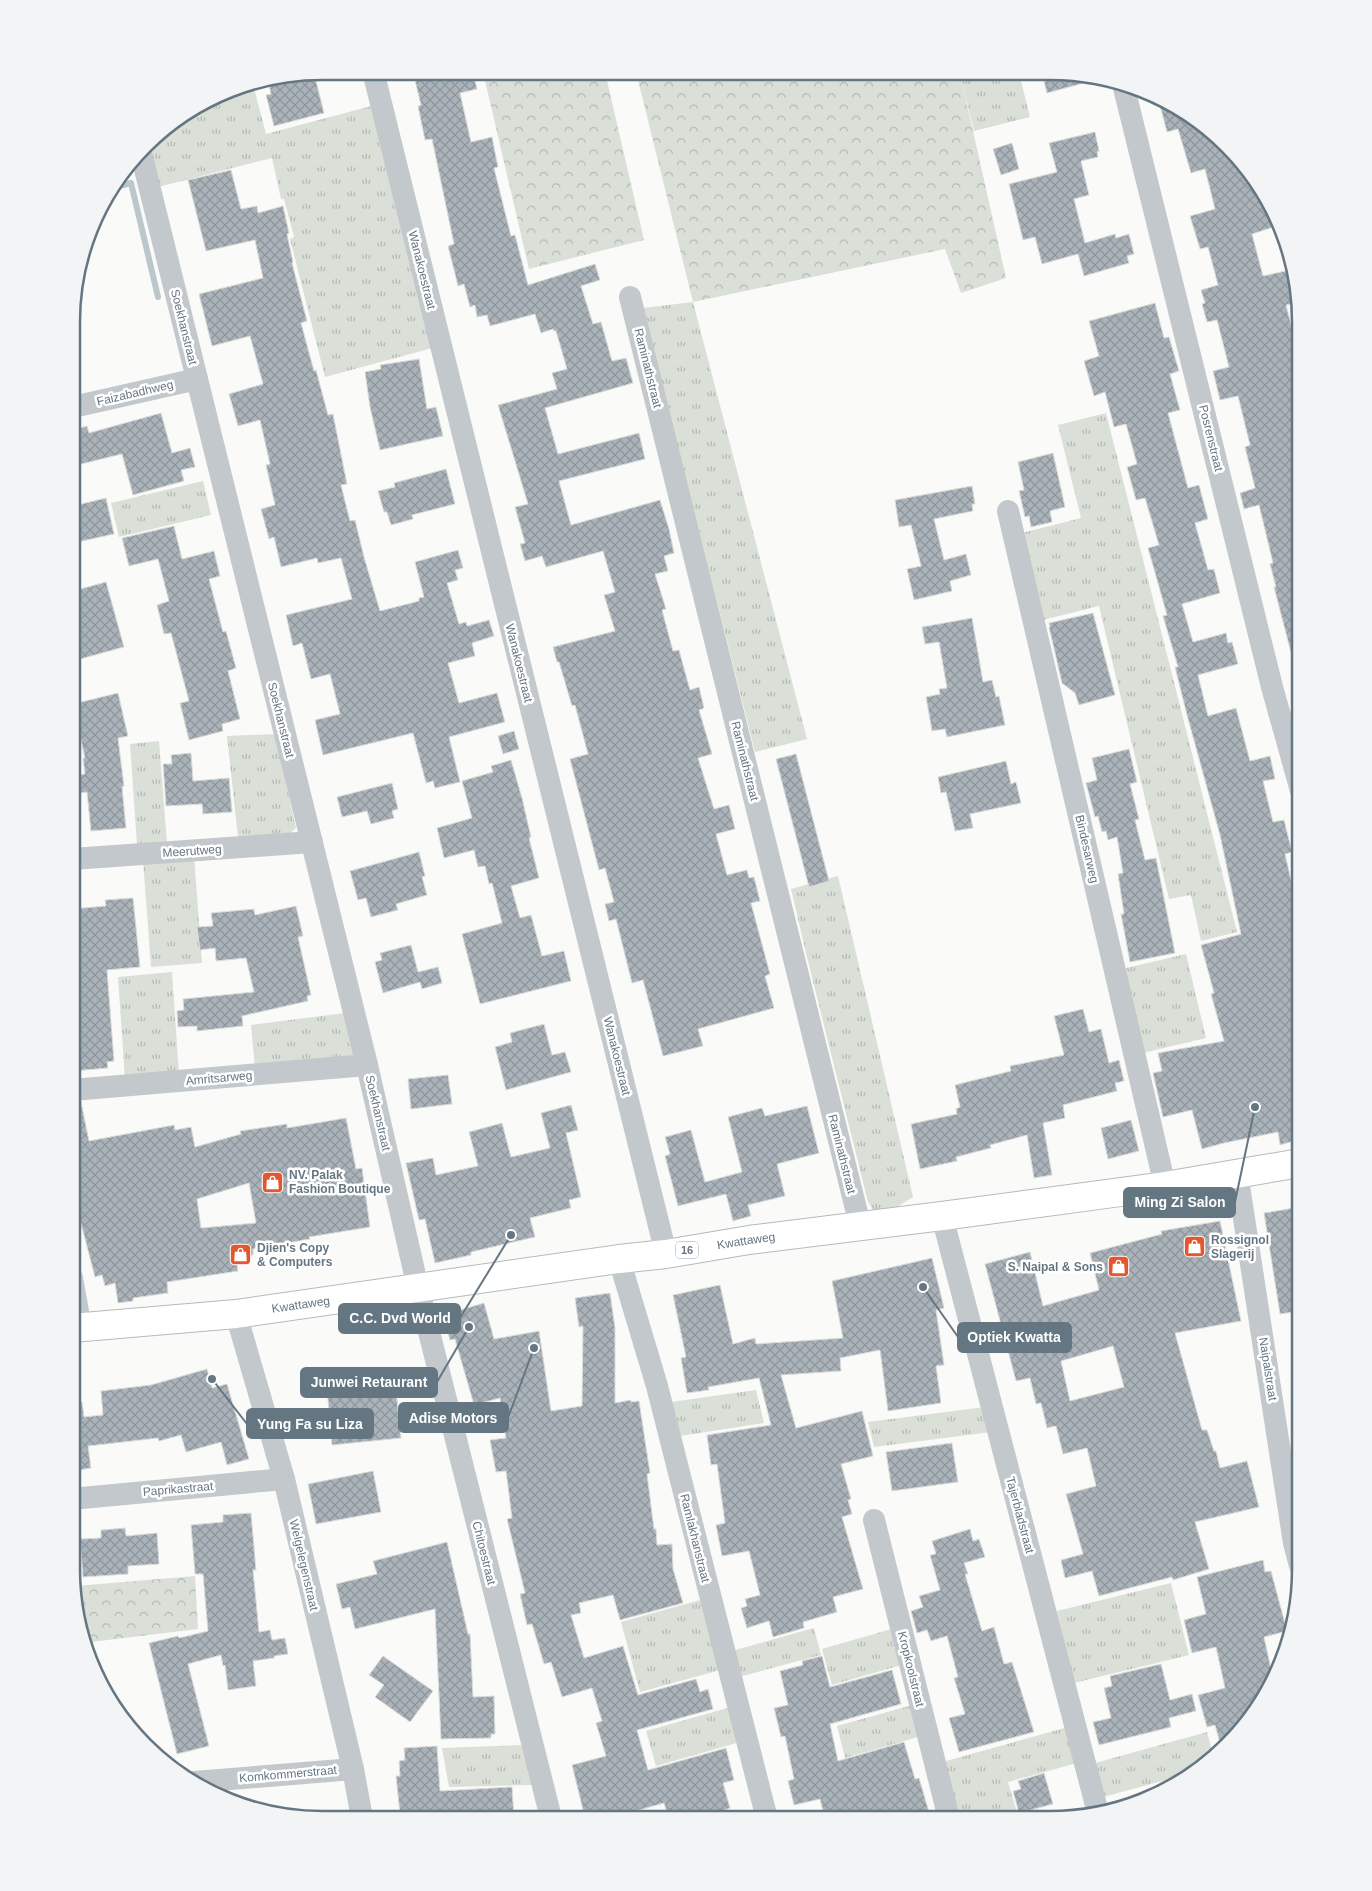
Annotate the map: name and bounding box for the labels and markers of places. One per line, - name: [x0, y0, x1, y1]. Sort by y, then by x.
- place label: NV. Palak Fashion Boutique: [289, 1168, 391, 1196]
- shop icon: NV. Palak Fashion Boutique: [261, 1170, 285, 1194]
- callout: Ming Zi Salon: [1124, 1188, 1235, 1217]
- place label: Rossignol Slagerij: [1211, 1233, 1269, 1261]
- shop icon: Rossignol Slagerij: [1183, 1235, 1207, 1259]
- place label: Djien's Copy & Computers: [257, 1241, 333, 1269]
- shop icon: Djien's Copy & Computers: [229, 1243, 253, 1267]
- shop icon: S. Naipal & Sons: [1107, 1255, 1131, 1279]
- place label: S. Naipal & Sons: [1008, 1260, 1103, 1274]
- callout: C.C. Dvd World: [339, 1304, 460, 1333]
- callout: Optiek Kwatta: [958, 1323, 1071, 1352]
- callout: Junwei Retaurant: [301, 1368, 437, 1397]
- callout: Adise Motors: [399, 1403, 508, 1432]
- callout: Yung Fa su Liza: [247, 1409, 373, 1438]

